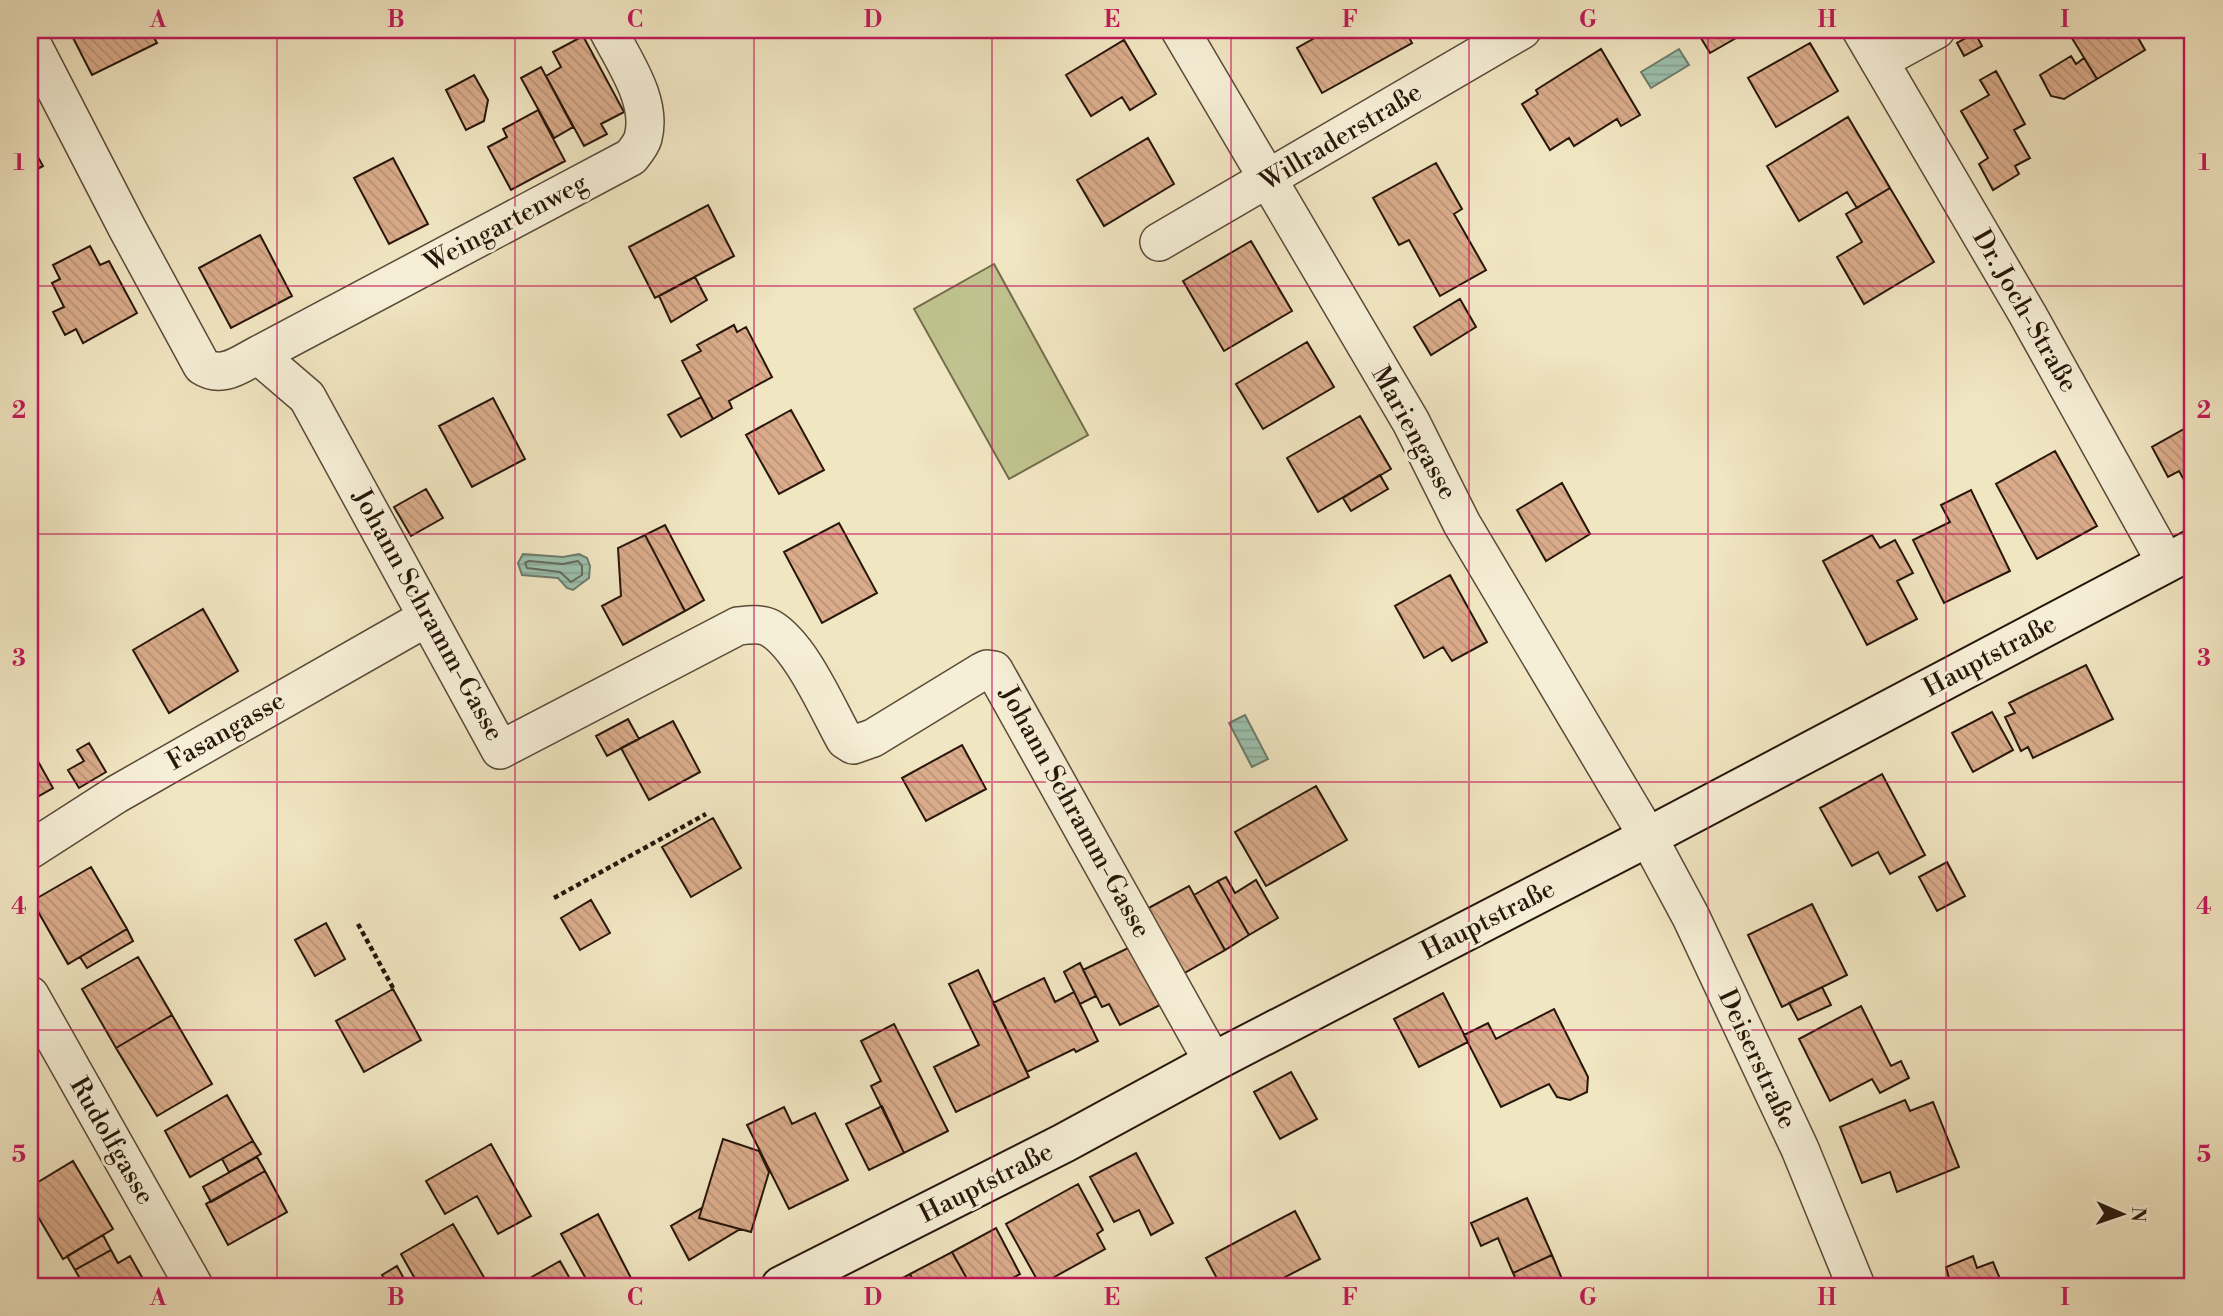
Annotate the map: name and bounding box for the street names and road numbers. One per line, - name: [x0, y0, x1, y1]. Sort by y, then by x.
- street label: Willraderstraße: [1254, 76, 1428, 198]
- street label: Weingartenweg: [418, 166, 593, 280]
- street label: Dr. Joch-Straße: [1965, 224, 2085, 398]
- street label: Mariengasse: [1364, 361, 1464, 505]
- street label: Johann Schramm-Gasse: [345, 483, 511, 747]
- street label: Hauptstraße: [1918, 608, 2062, 704]
- street label: Johann Schramm-Gasse: [992, 680, 1158, 944]
- street label: Fasangasse: [161, 684, 291, 778]
- street label: Hauptstraße: [1416, 873, 1560, 967]
- street label: Deiserstraße: [1711, 984, 1803, 1134]
- street label: Rudolfgasse: [63, 1072, 161, 1210]
- street label: Hauptstraße: [914, 1136, 1058, 1230]

